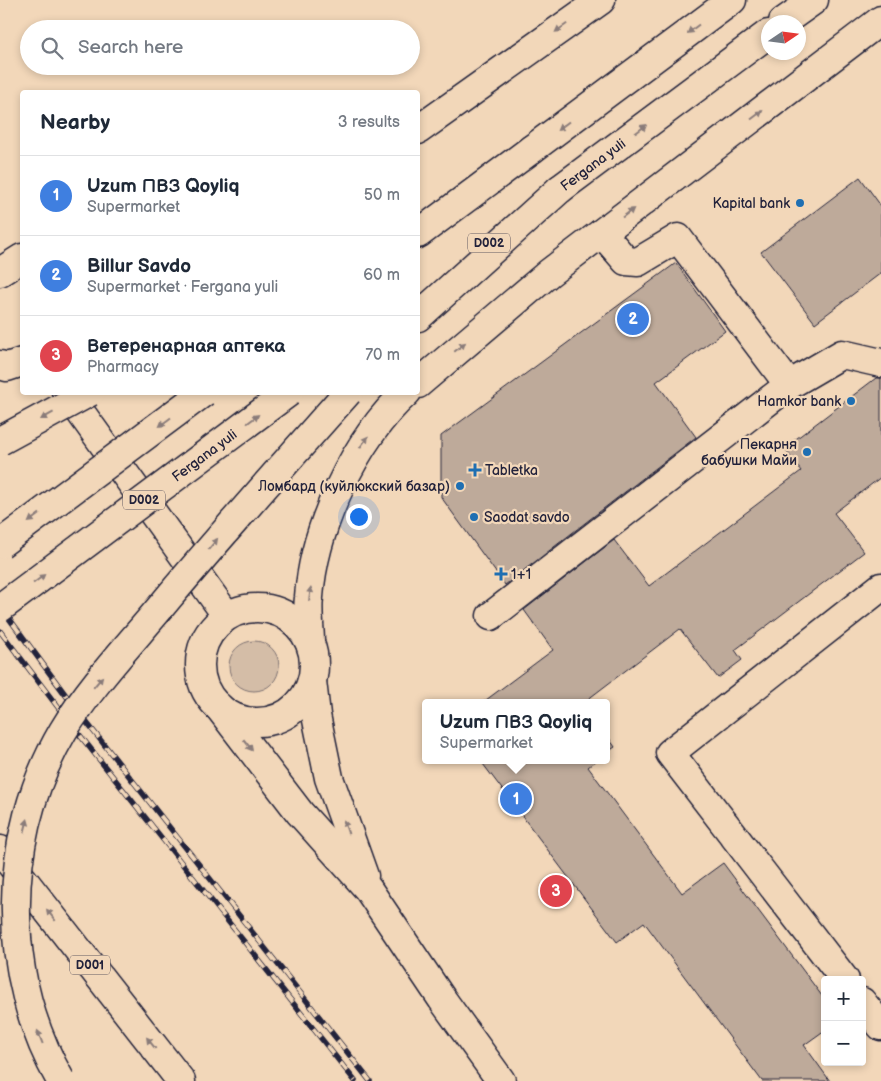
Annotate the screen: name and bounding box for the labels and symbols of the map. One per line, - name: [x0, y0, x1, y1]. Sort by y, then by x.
- north arrow: [761, 15, 806, 60]
- one-way arrow: [554, 23, 568, 33]
- one-way arrow: [686, 24, 700, 34]
- one-way arrow: [750, 109, 763, 120]
- one-way arrow: [556, 121, 570, 131]
- one-way arrow: [634, 123, 647, 134]
- street label: Fergana yuli: [557, 135, 629, 195]
- place label: Kapital bank: [713, 195, 790, 212]
- marker: Kapital bank: [794, 197, 806, 209]
- one-way arrow: [621, 208, 634, 219]
- road number: D002: [468, 234, 510, 252]
- pin: 2: [617, 300, 649, 338]
- one-way arrow: [453, 342, 466, 353]
- place label: Hamkor bank: [757, 393, 841, 410]
- marker: Hamkor bank: [845, 395, 857, 407]
- one-way arrow: [40, 412, 54, 420]
- one-way arrow: [246, 414, 260, 424]
- one-way arrow: [159, 416, 172, 427]
- street label: Fergana yuli: [169, 426, 240, 486]
- one-way arrow: [359, 435, 369, 449]
- place label: Пекарня бабушки Майи: [701, 436, 797, 469]
- marker: Пекарня бабушки Майи: [801, 446, 813, 458]
- place label: Tabletka: [485, 462, 538, 479]
- marker: Tabletka: [469, 464, 481, 476]
- place label: Ломбард (куйлюкский базар): [257, 478, 450, 495]
- marker: Ломбард (куйлюкский базар): [454, 480, 466, 492]
- road number: D002: [123, 490, 165, 510]
- your location: [346, 504, 372, 530]
- place label: Saodat savdo: [484, 509, 570, 526]
- marker: Saodat savdo: [468, 511, 480, 523]
- one-way arrow: [28, 513, 41, 524]
- one-way arrow: [208, 538, 219, 551]
- place label: 1+1: [511, 566, 531, 583]
- marker: 1+1: [495, 568, 507, 580]
- one-way arrow: [32, 574, 46, 584]
- one-way arrow: [306, 586, 314, 602]
- one-way arrow: [93, 676, 104, 689]
- one-way arrow: [243, 738, 253, 752]
- pin: 1: [500, 780, 532, 818]
- one-way arrow: [22, 819, 30, 834]
- one-way arrow: [342, 819, 350, 834]
- pin: 3: [540, 872, 572, 910]
- one-way arrow: [45, 908, 56, 921]
- road number: D001: [70, 956, 110, 974]
- one-way arrow: [36, 1029, 44, 1044]
- one-way arrow: [145, 1036, 156, 1049]

